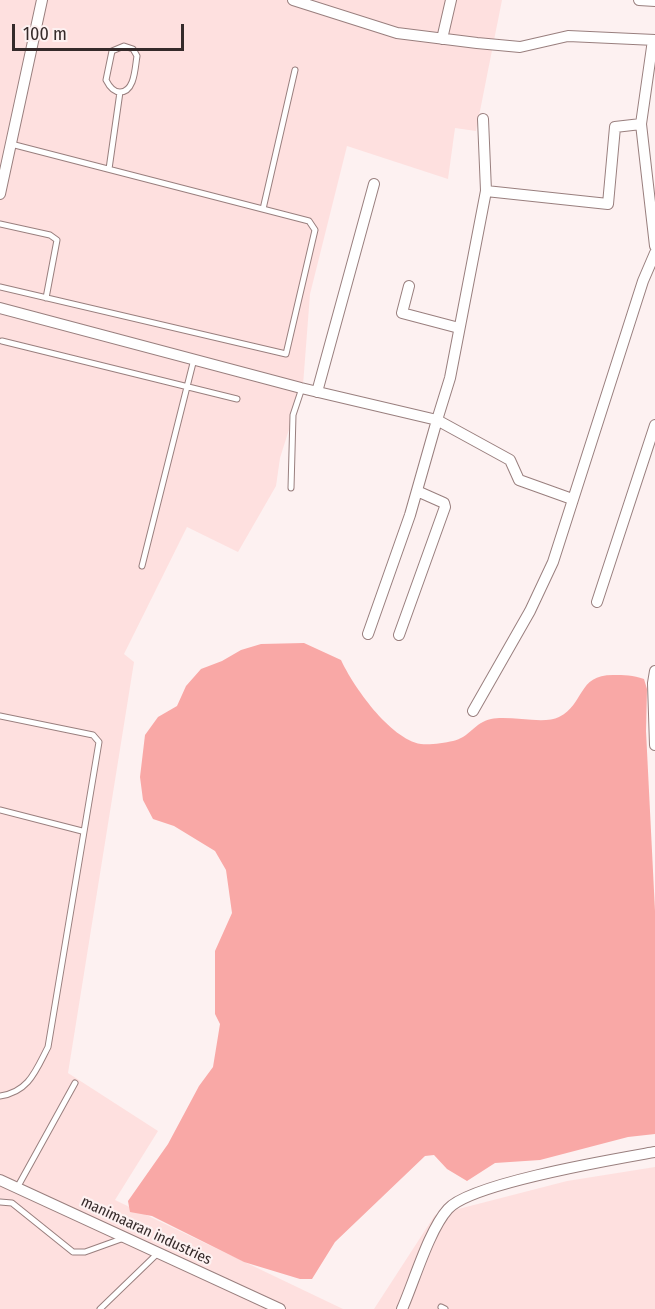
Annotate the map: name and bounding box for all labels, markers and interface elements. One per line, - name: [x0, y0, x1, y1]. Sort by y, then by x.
- scale bar: [15, 12, 188, 50]
- text: 100 m: [23, 23, 67, 45]
- street label: manimaaran industries: [78, 1193, 214, 1269]

